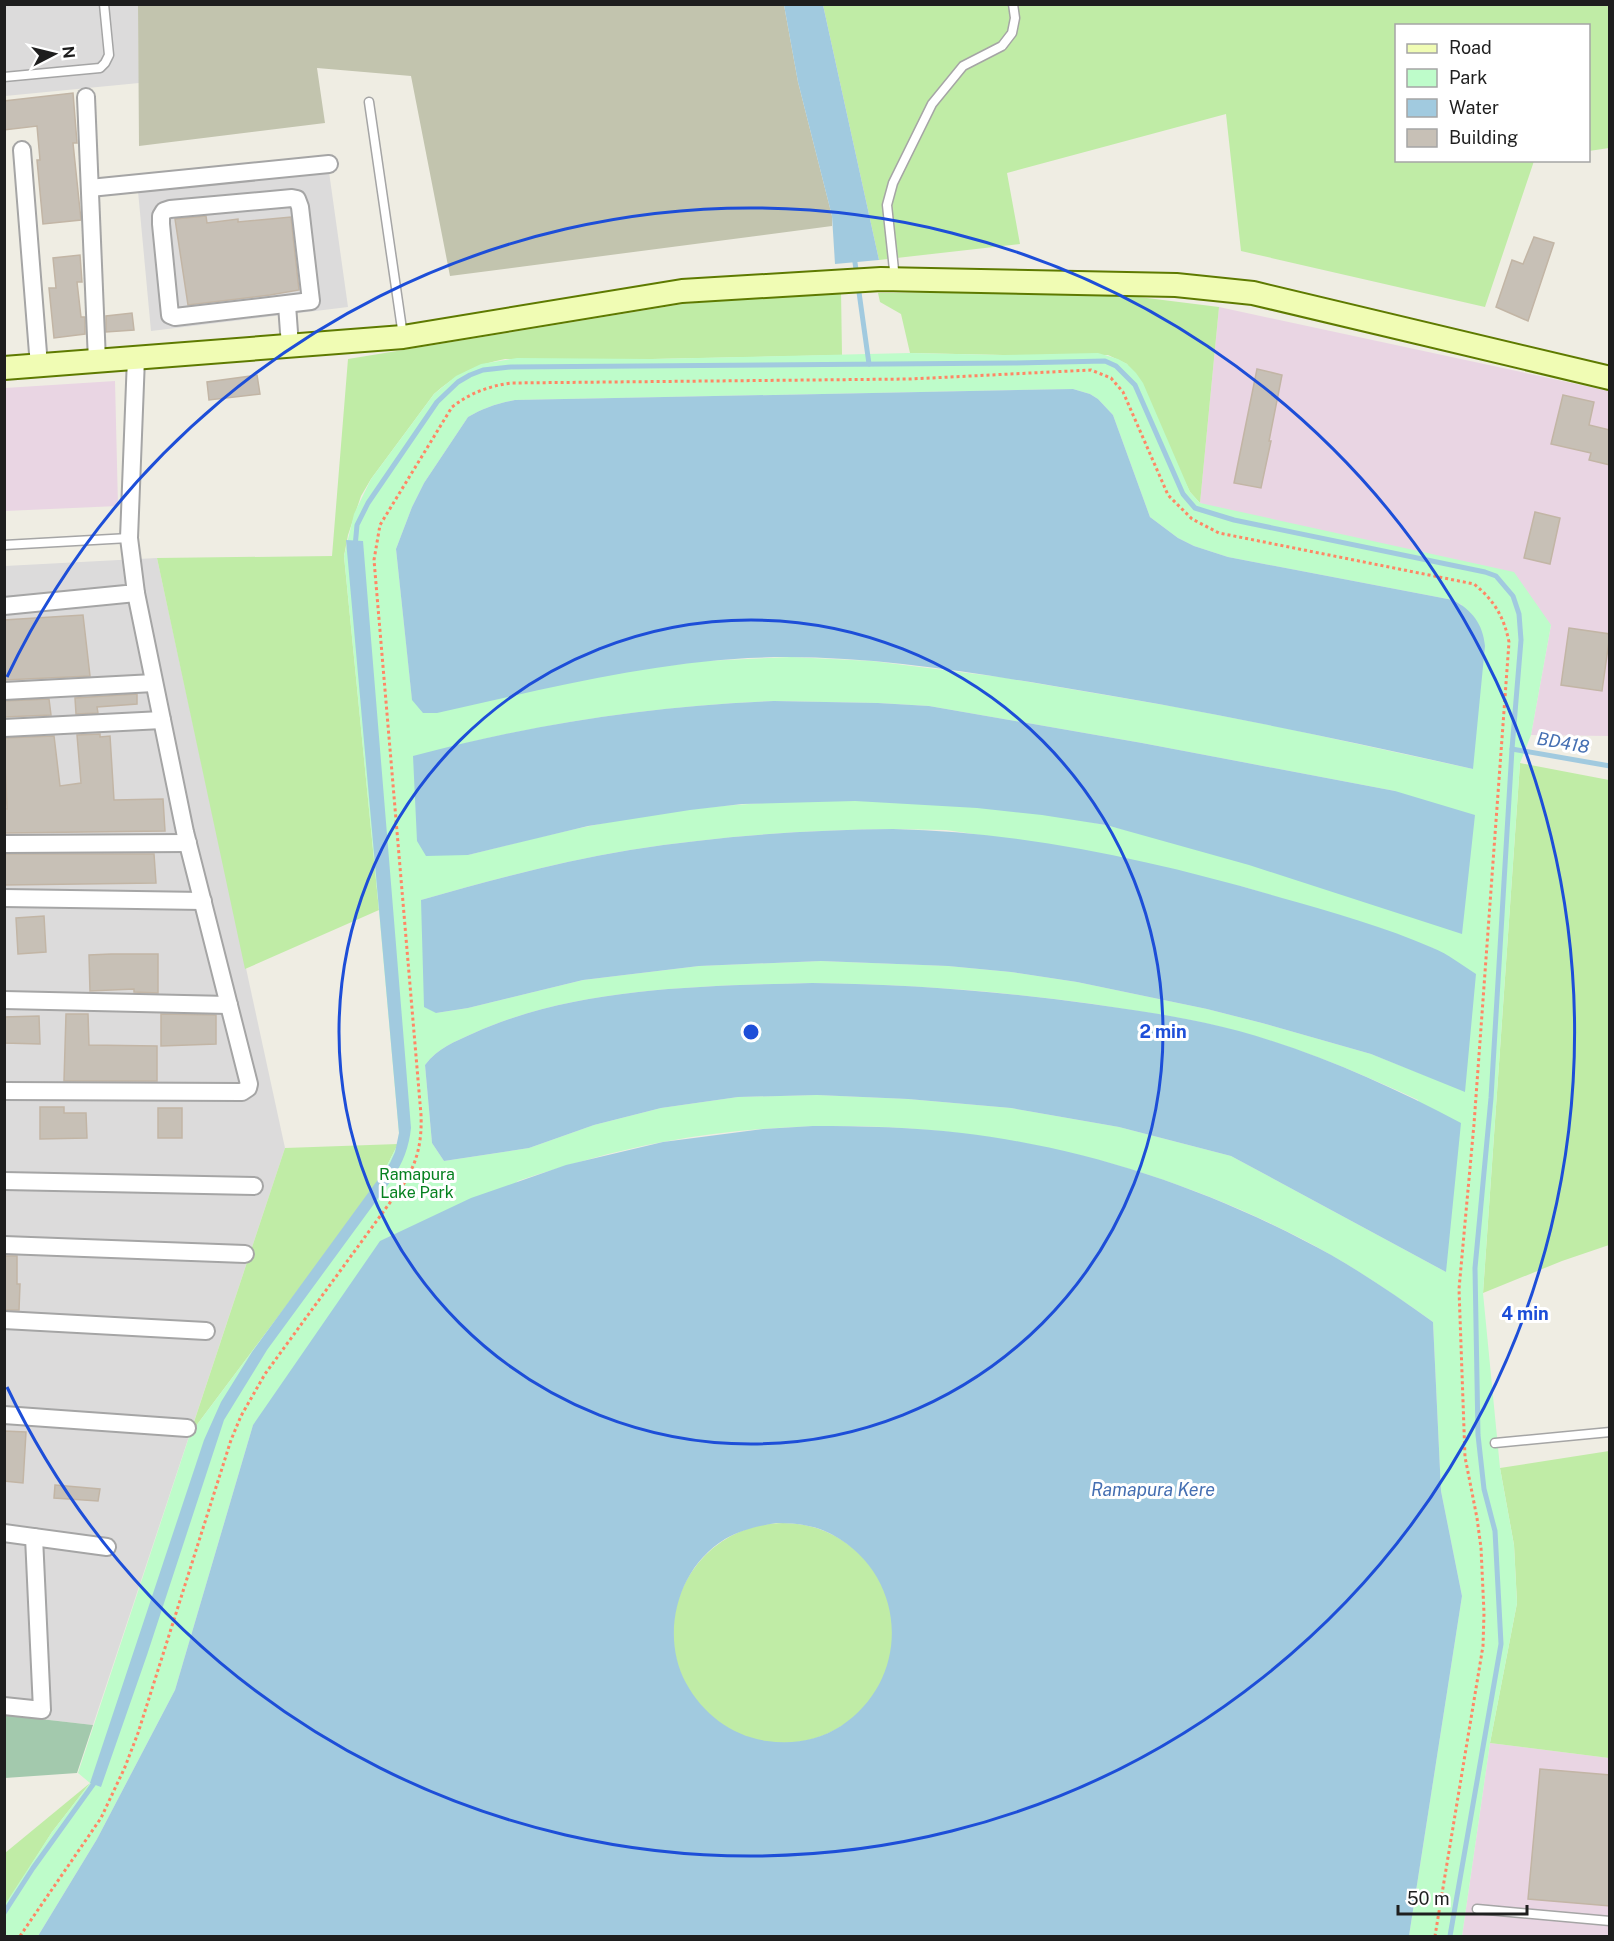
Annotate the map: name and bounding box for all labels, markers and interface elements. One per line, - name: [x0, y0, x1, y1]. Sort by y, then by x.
- north arrow: [24, 24, 84, 84]
- legend: [1395, 24, 1590, 162]
- text: Road: [1449, 37, 1492, 58]
- text: N: [58, 45, 79, 60]
- text: Park: [1449, 67, 1487, 88]
- text: Water: [1449, 97, 1499, 118]
- text: Building: [1449, 127, 1518, 148]
- water label: BD418: [1535, 728, 1591, 757]
- text: 2 min: [1139, 1021, 1187, 1042]
- centre of rings: [741, 1022, 761, 1042]
- park label: Ramapura Lake Park: [379, 1165, 455, 1202]
- text: 4 min: [1501, 1303, 1549, 1324]
- water label: Ramapura Kere: [1091, 1479, 1215, 1500]
- scale bar: [1398, 1878, 1527, 1916]
- text: 50 m: [1407, 1888, 1450, 1909]

